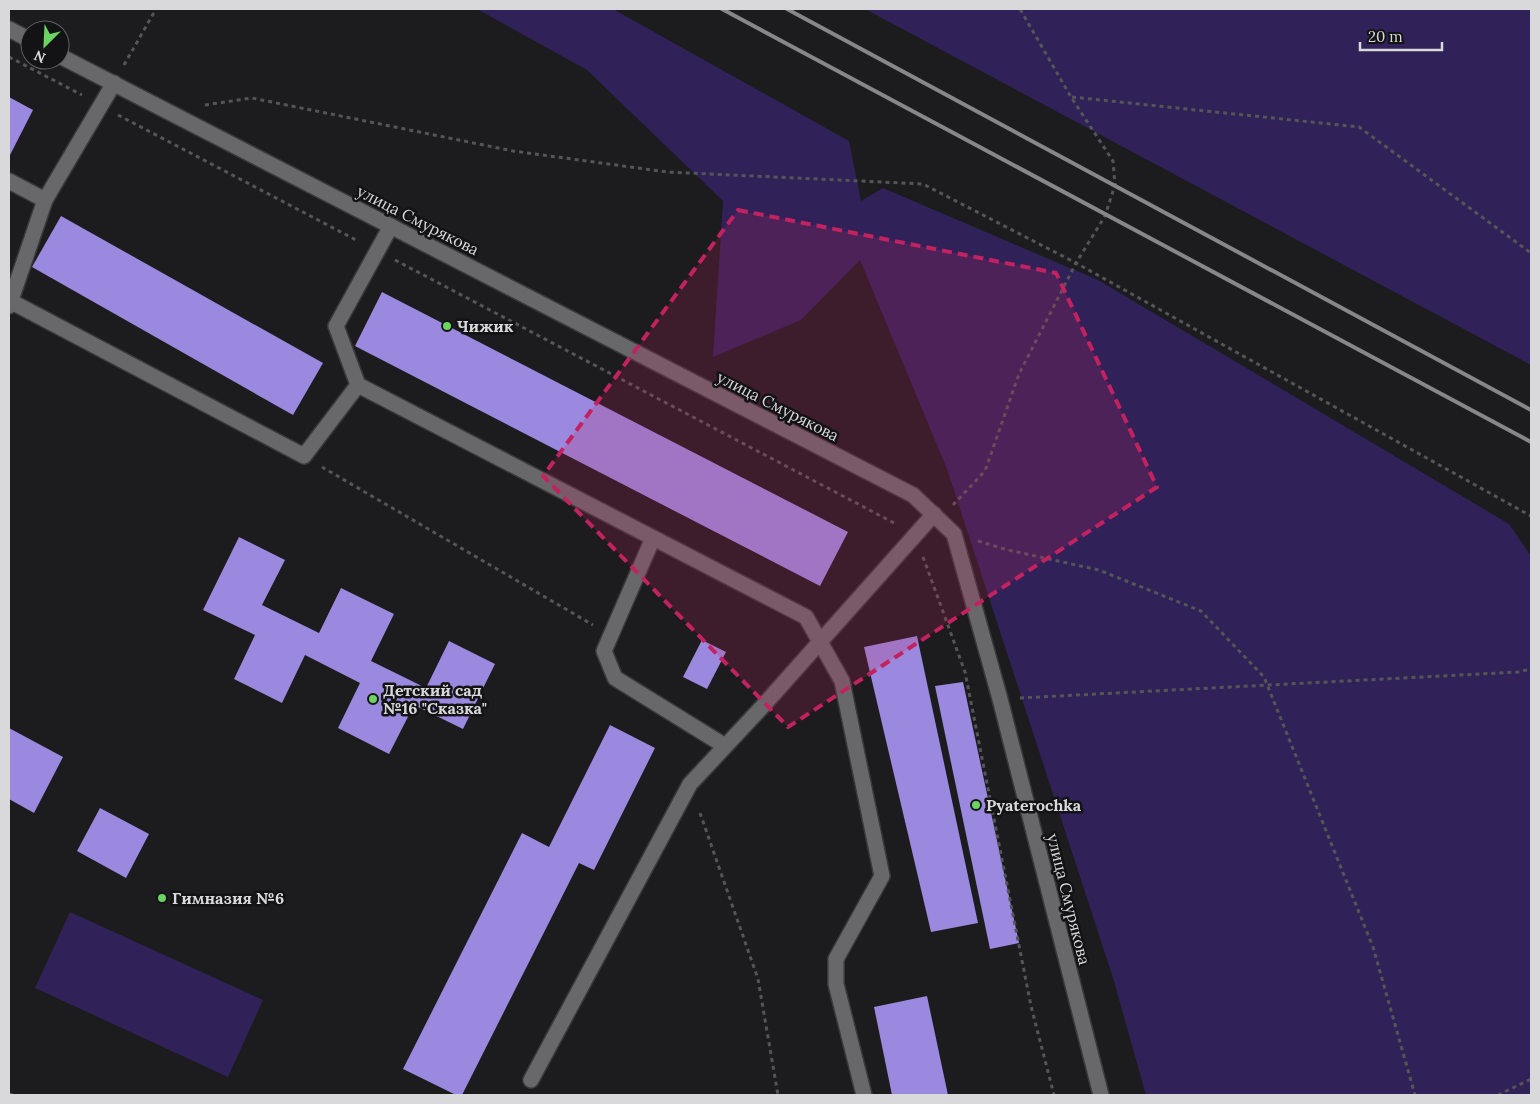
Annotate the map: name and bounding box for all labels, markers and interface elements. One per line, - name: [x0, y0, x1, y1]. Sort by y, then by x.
- north arrow: [20, 20, 70, 70]
- scale bar: [1360, 20, 1442, 52]
- text: 20 m: [1368, 27, 1403, 46]
- text: N: [31, 46, 48, 67]
- street label: улица Смурякова: [354, 181, 482, 259]
- place label: Чижик: [457, 316, 514, 336]
- marker: Чижик: [441, 320, 453, 332]
- street label: улица Смурякова: [714, 367, 842, 445]
- place label: Детский сад №16 "Сказка": [383, 680, 487, 718]
- marker: Детский сад №16 "Сказка": [367, 693, 379, 705]
- place label: Pyaterochka: [986, 795, 1082, 815]
- marker: Pyaterochka: [970, 799, 982, 811]
- street label: улица Смурякова: [1043, 831, 1095, 967]
- place label: Гимназия №6: [172, 888, 284, 908]
- marker: Гимназия №6: [156, 892, 168, 904]

